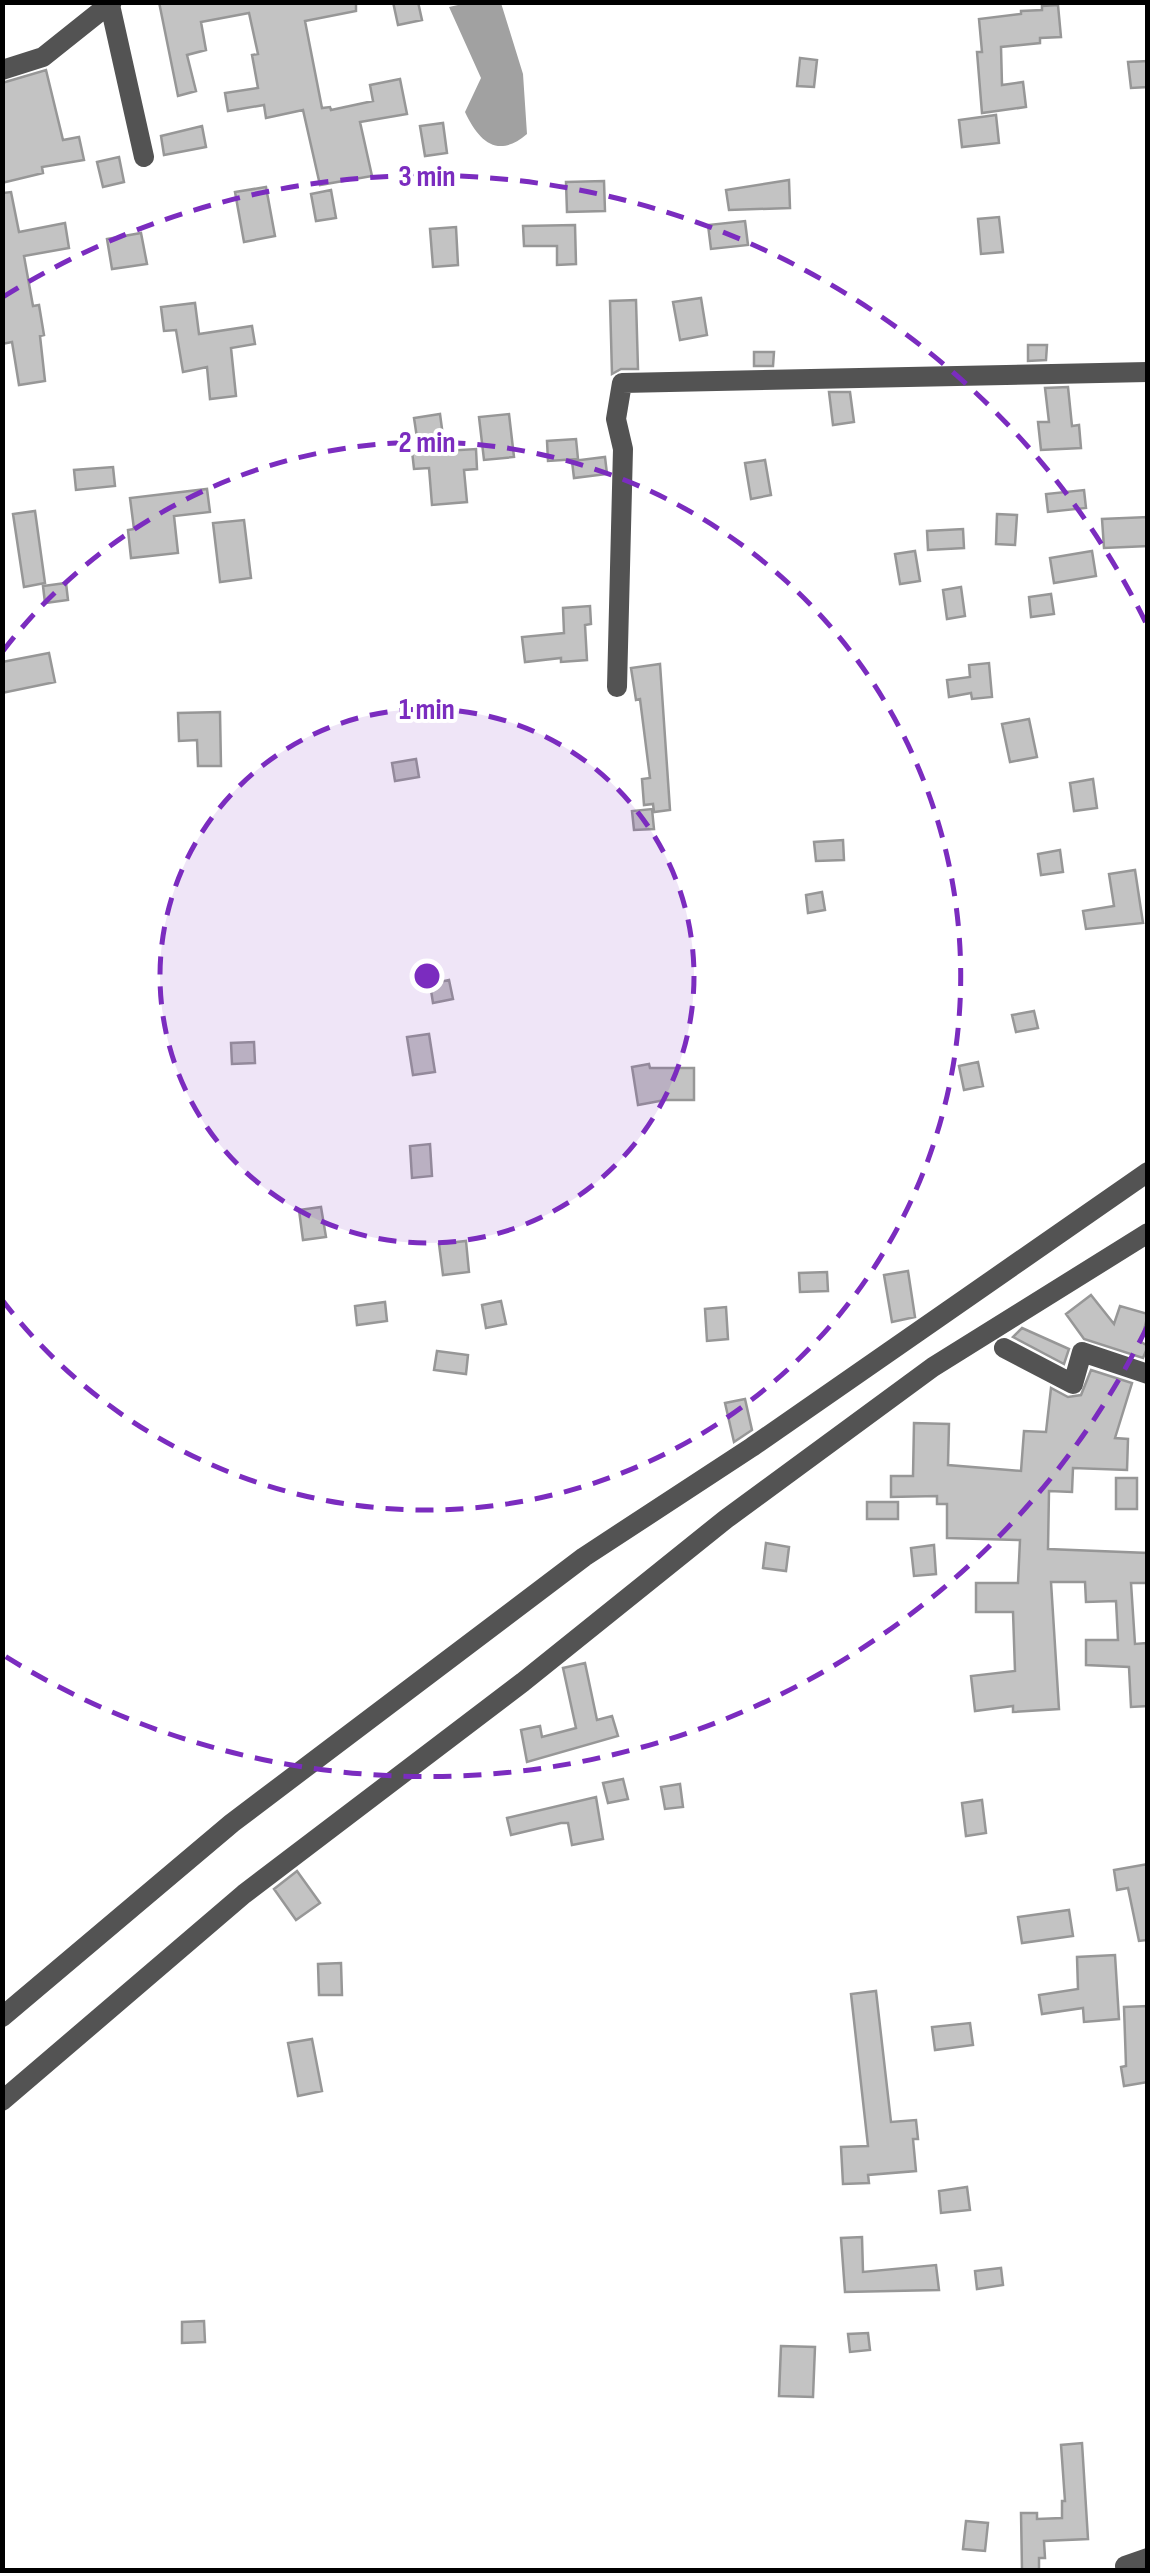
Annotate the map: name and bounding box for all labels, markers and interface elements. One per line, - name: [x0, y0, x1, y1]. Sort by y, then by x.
- text: 3 min: [398, 159, 456, 195]
- text: 2 min: [398, 425, 456, 461]
- text: 1 min: [399, 692, 455, 728]
- centre of rings: [409, 958, 445, 994]

